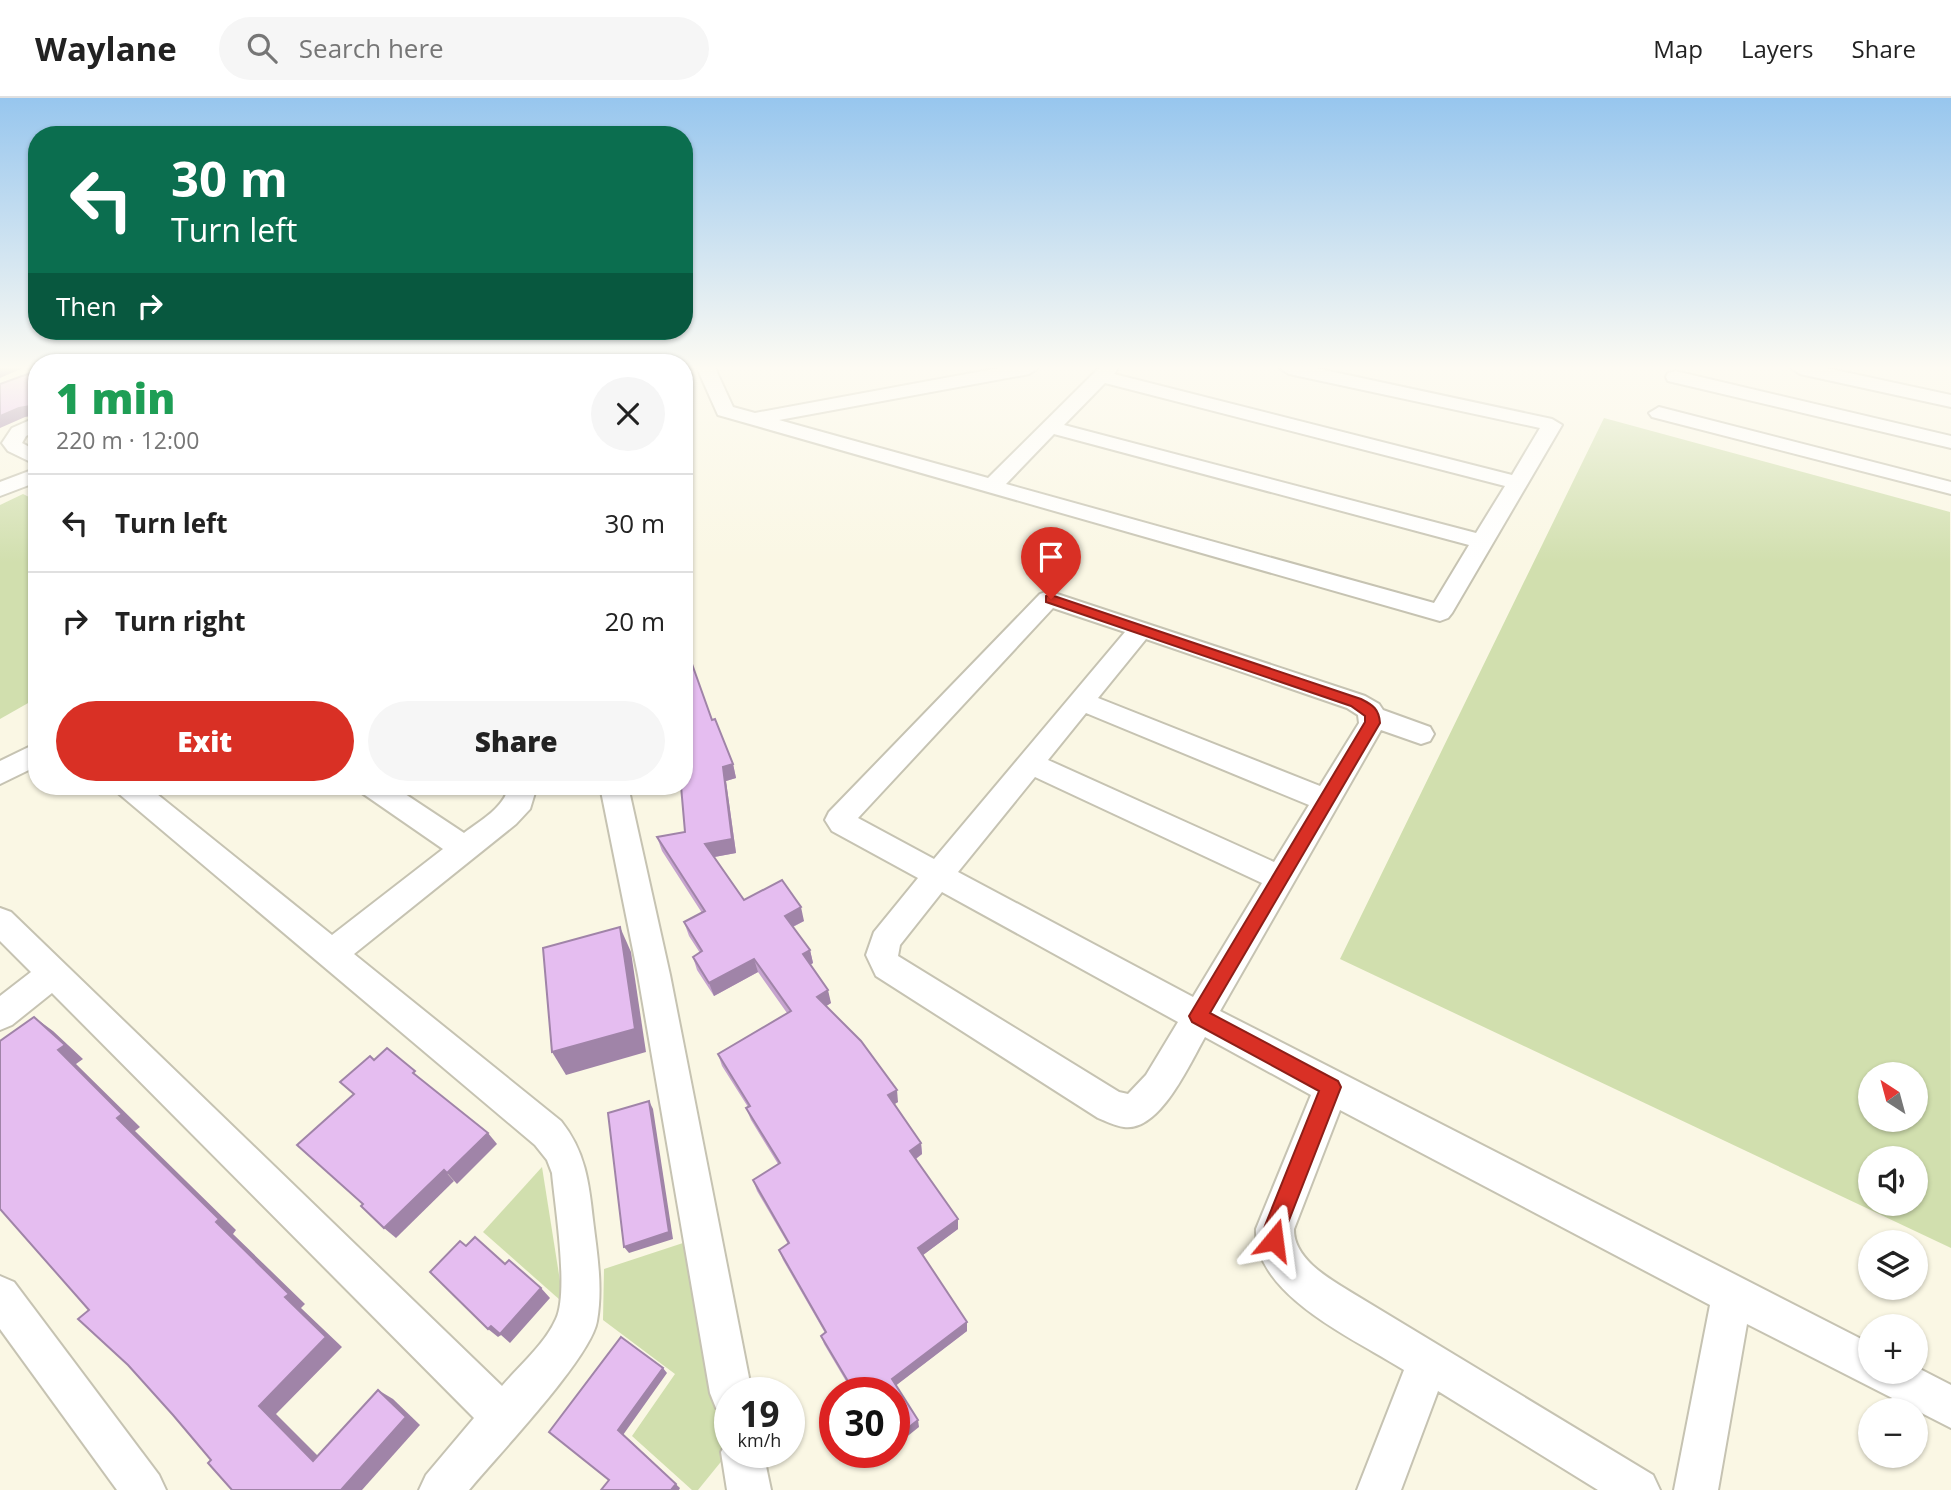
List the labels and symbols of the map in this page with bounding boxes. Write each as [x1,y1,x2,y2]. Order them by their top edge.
pin [1021,527,1081,599]
north arrow [1858,1062,1928,1132]
position arrow [1237,1203,1311,1277]
speed limit sign: 30 [819,1377,910,1468]

